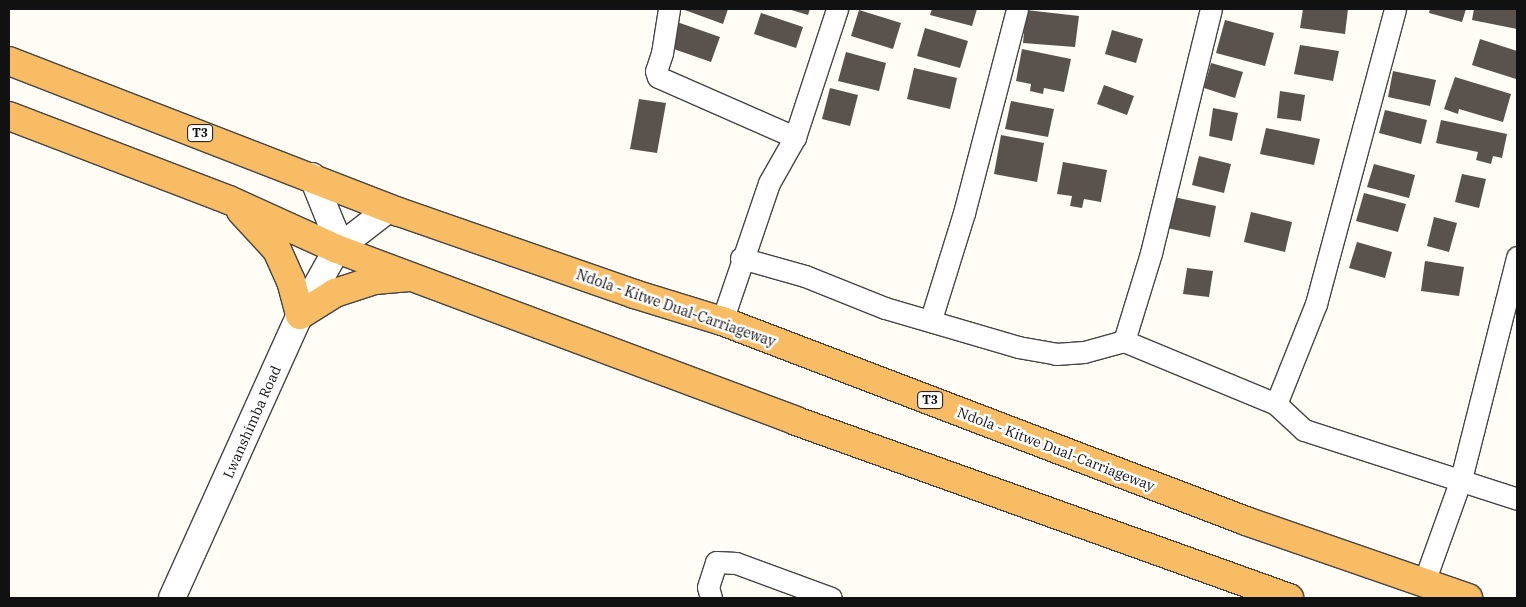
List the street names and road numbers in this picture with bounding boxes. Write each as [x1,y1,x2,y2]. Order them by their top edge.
road number: T3 [186,124,214,142]
street label: Ndola - Kitwe Dual-Carriageway [574,266,778,350]
street label: Lwanshimba Road [220,363,284,481]
road number: T3 [916,390,944,410]
street label: Ndola - Kitwe Dual-Carriageway [955,404,1157,494]

